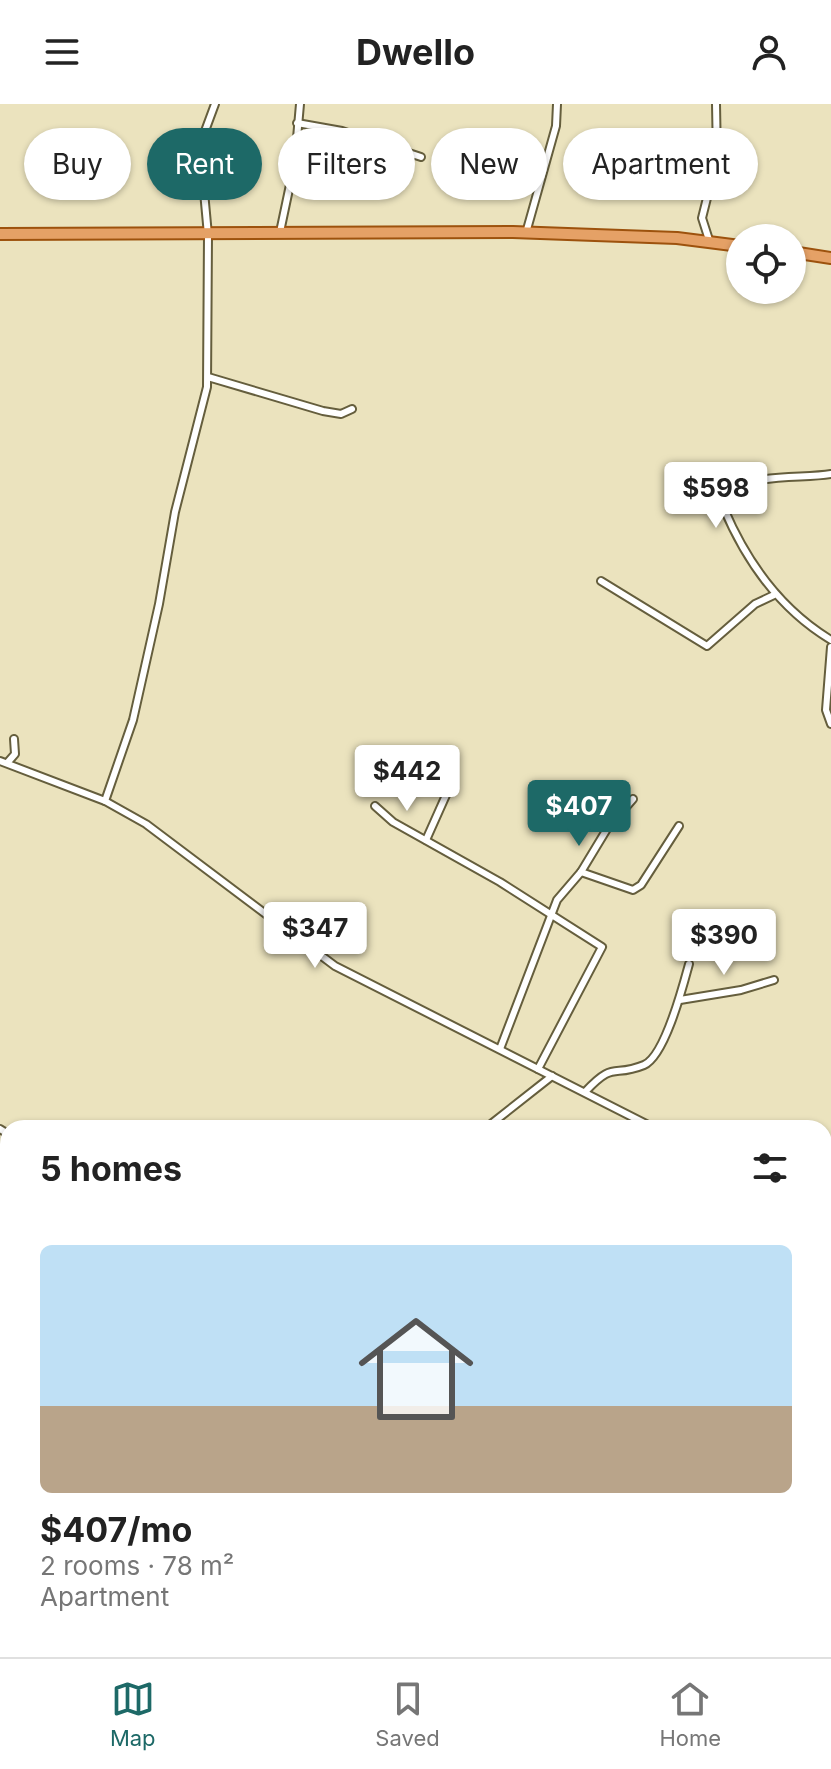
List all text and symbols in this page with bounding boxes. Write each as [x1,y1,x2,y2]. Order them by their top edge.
icon: menu [40,30,84,74]
text: Dwello [356,30,475,74]
icon: person [747,30,791,74]
chip: Buy [24,128,131,200]
chip: Rent [147,128,262,200]
chip: Filters [278,128,415,200]
chip: New [431,128,547,200]
chip: Apartment [563,128,758,200]
map controls [726,224,806,304]
button: locate [726,224,806,304]
pin: $598 [669,462,763,530]
text: $598 [682,472,750,503]
pin: $442 [360,745,454,813]
text: $442 [373,755,441,786]
pin: $407 [532,780,626,848]
text: $407 [546,790,612,821]
pin: $347 [268,902,362,970]
pin: $390 [677,909,771,977]
text: $347 [282,912,348,943]
text: $390 [690,919,758,950]
icon: filters [748,1146,792,1190]
text: 5 homes [40,1148,182,1189]
icon: home [344,1297,488,1441]
text: $407/mo [40,1509,192,1550]
text: 2 rooms · 78 m² [40,1550,234,1581]
text: Apartment [40,1581,169,1612]
tab: Map [110,1677,156,1751]
tab: Saved [375,1677,440,1751]
tab: Home [659,1677,721,1751]

